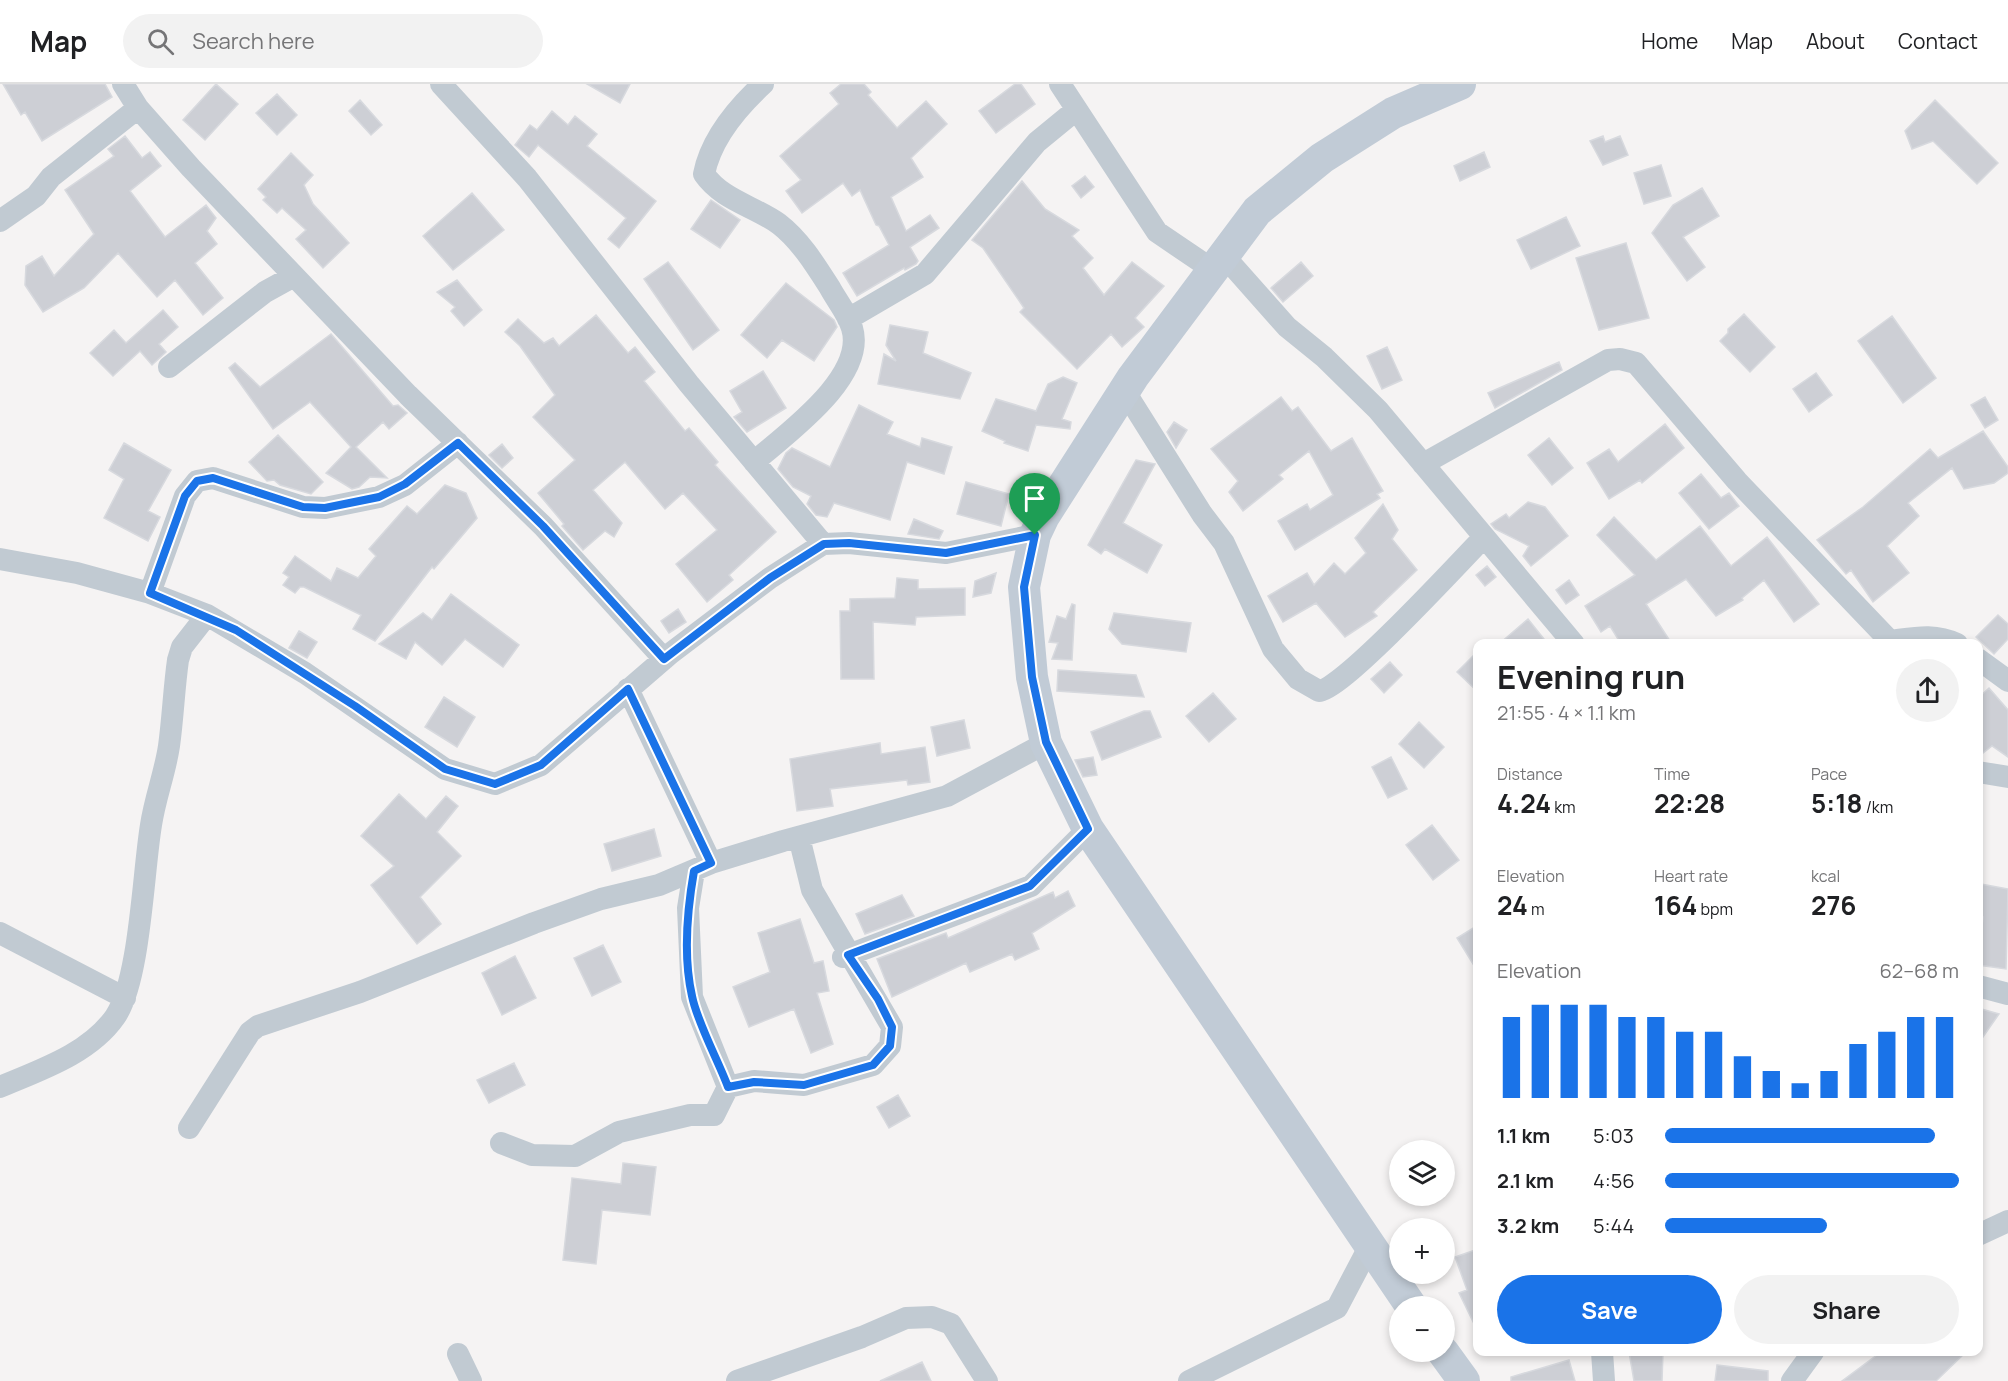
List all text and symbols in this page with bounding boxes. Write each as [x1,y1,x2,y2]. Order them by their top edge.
search box [123,14,543,68]
text: Map [30,22,87,60]
icon: search [144,25,177,58]
text: Search here [192,26,315,56]
text: Home [1641,27,1698,55]
text: Map [1731,27,1773,55]
text: About [1806,27,1865,55]
text: Contact [1898,27,1978,55]
pin [1009,473,1060,535]
icon: arrive [1018,482,1051,515]
text: Evening run [1497,654,1685,699]
button: share [1896,659,1959,722]
text: 21:55 · 4 × 1.1 km [1497,699,1636,726]
text: Distance [1497,763,1563,785]
text: Time [1654,763,1690,785]
text: Pace [1811,763,1847,785]
text: 4.24 [1497,785,1551,821]
text: 22:28 [1654,785,1725,821]
text: 5:18 [1811,785,1862,821]
text: km [1551,796,1576,818]
text: /km [1862,796,1893,818]
text: Elevation [1497,865,1565,887]
text: Heart rate [1654,865,1728,887]
text: kcal [1811,865,1840,887]
text: 24 [1497,887,1528,923]
text: 164 [1654,887,1697,923]
text: 276 [1811,887,1857,923]
text: m [1528,898,1545,920]
text: bpm [1697,898,1733,920]
text: Elevation [1497,957,1581,984]
text: 62–68 m [1879,957,1959,984]
text: 1.1 km [1497,1122,1550,1149]
text: 5:03 [1593,1122,1634,1149]
map controls [1389,1140,1455,1362]
button: layers [1389,1140,1455,1206]
text: 2.1 km [1497,1167,1554,1194]
text: 4:56 [1593,1167,1635,1194]
text: 3.2 km [1497,1212,1559,1239]
text: 5:44 [1593,1212,1634,1239]
button: + [1389,1218,1455,1284]
button: Save [1497,1275,1722,1344]
button: Share [1734,1275,1959,1344]
button: − [1389,1296,1455,1362]

